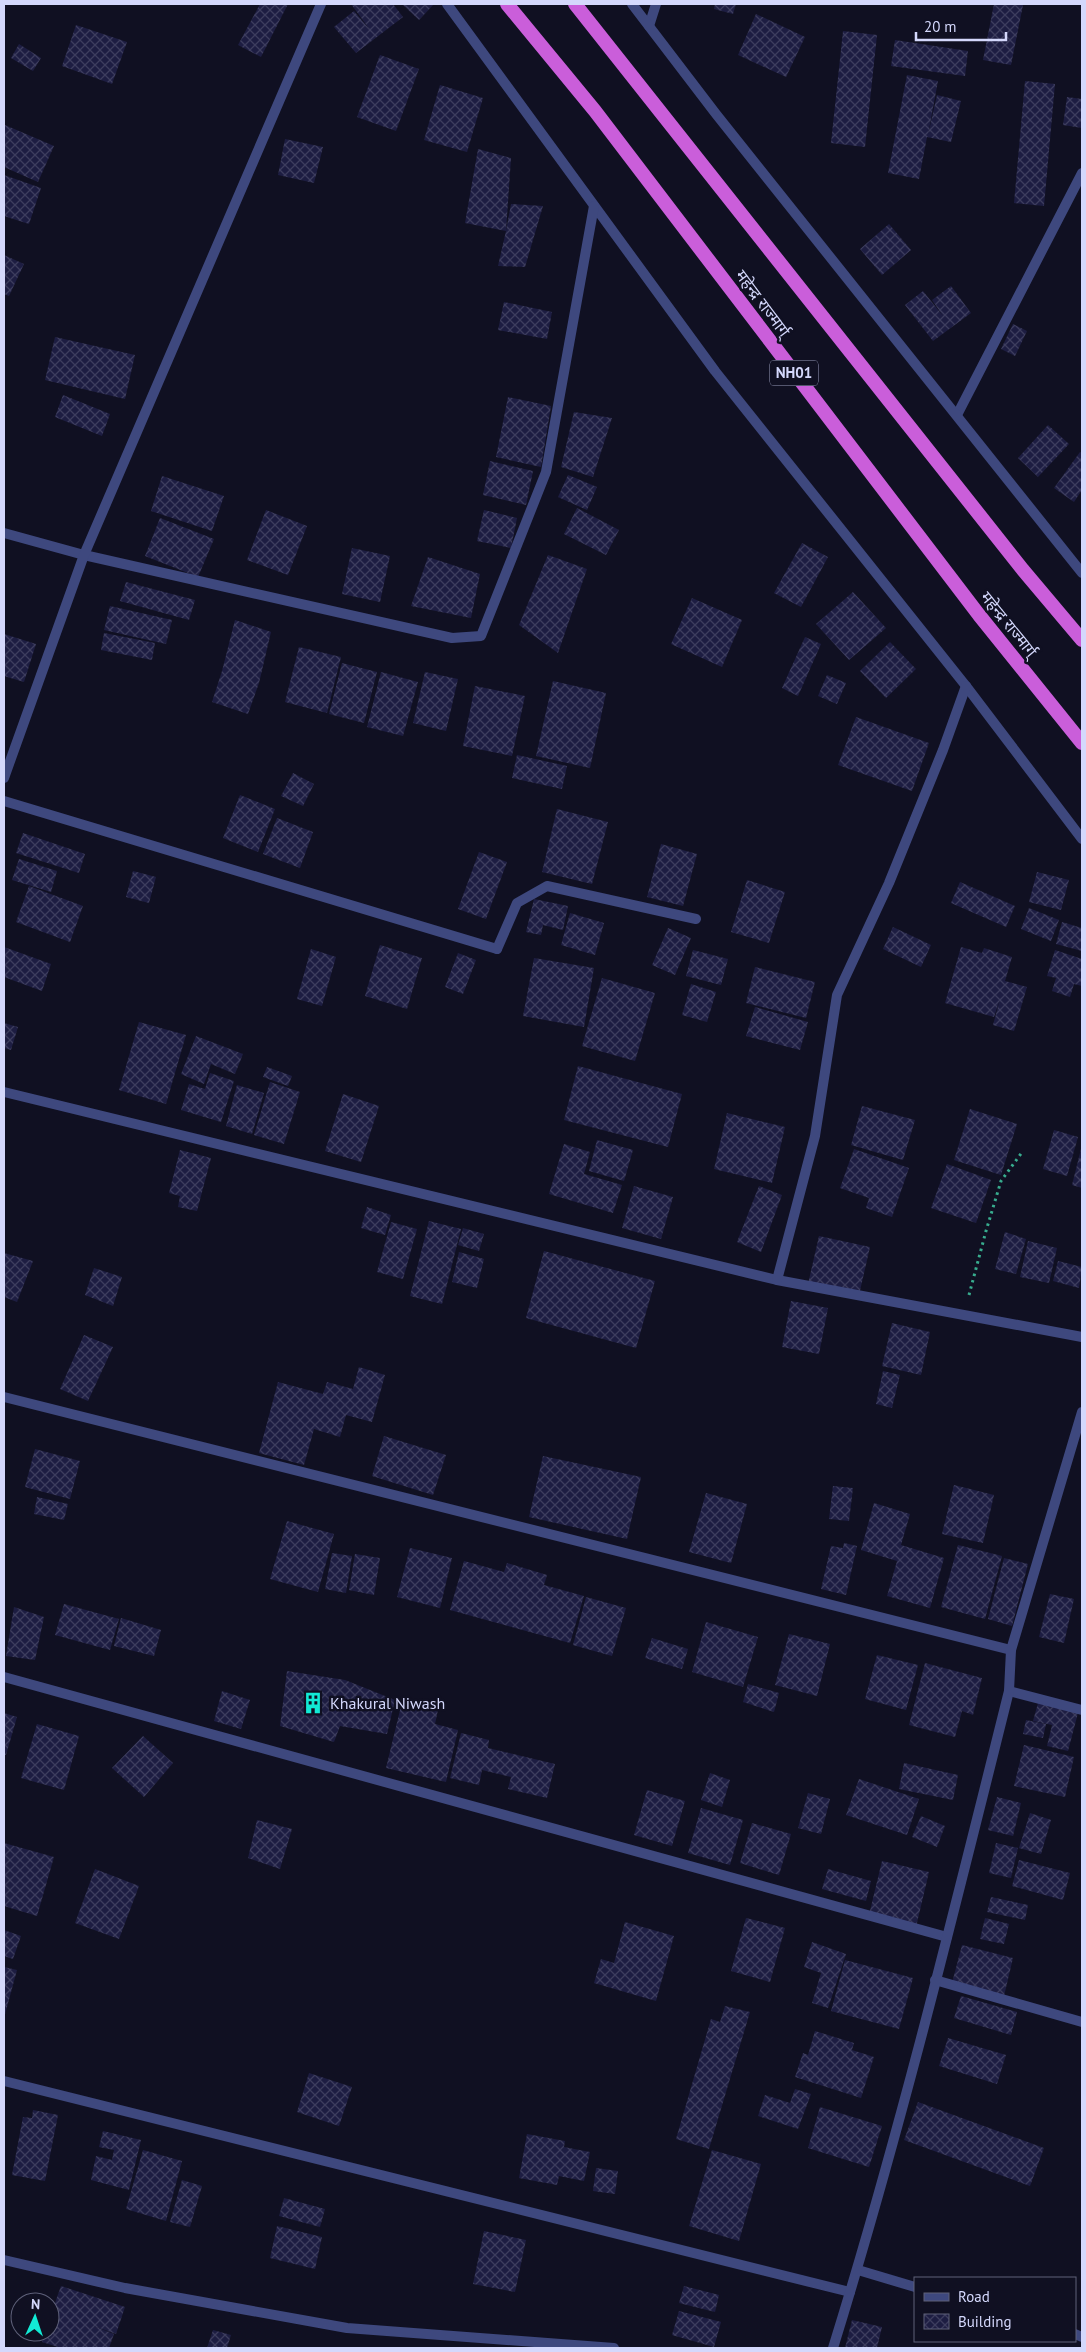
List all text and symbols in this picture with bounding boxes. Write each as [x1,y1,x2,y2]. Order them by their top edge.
scale bar [916,10,1006,42]
text: 20 m [924,17,957,36]
street label: महेन्द्र राज्मार्ग् [731,266,796,343]
road number: NH01 [770,360,818,386]
street label: महेन्द्र राज्मार्ग् [976,587,1043,664]
building icon: Khakural Niwash [300,1690,326,1716]
place label: Khakural Niwash [330,1693,445,1713]
legend [914,2277,1076,2342]
text: Road [958,2287,990,2306]
north arrow [10,2292,60,2342]
text: N [31,2295,41,2313]
text: Building [958,2312,1012,2331]

